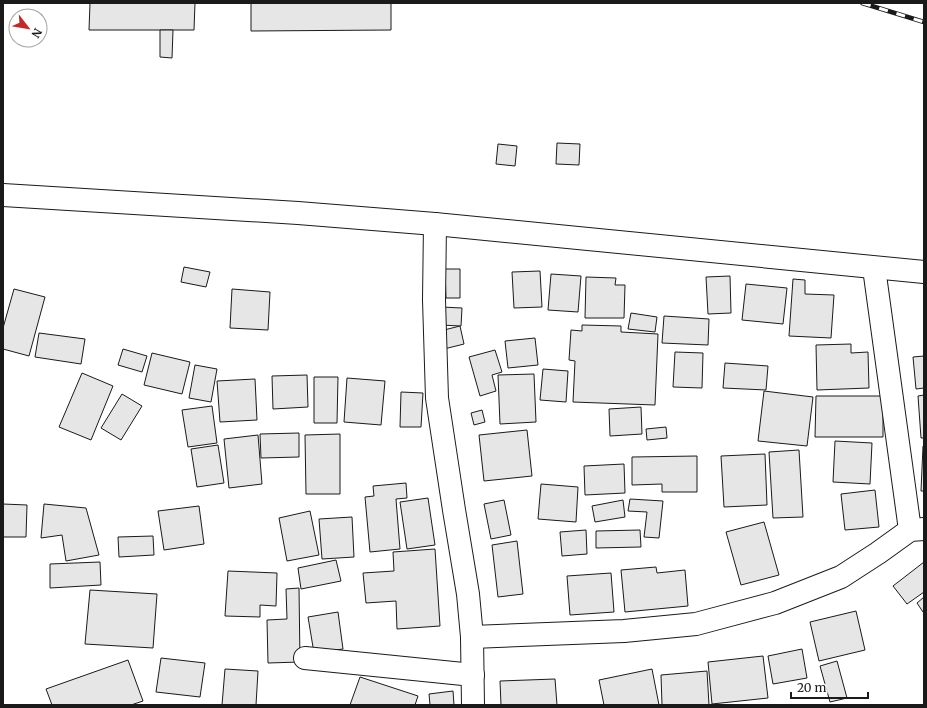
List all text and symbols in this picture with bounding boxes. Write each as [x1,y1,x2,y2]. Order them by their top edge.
north arrow [8,8,48,48]
text: N [28,26,45,41]
scale bar [791,674,868,700]
text: 20 m [797,680,826,695]

